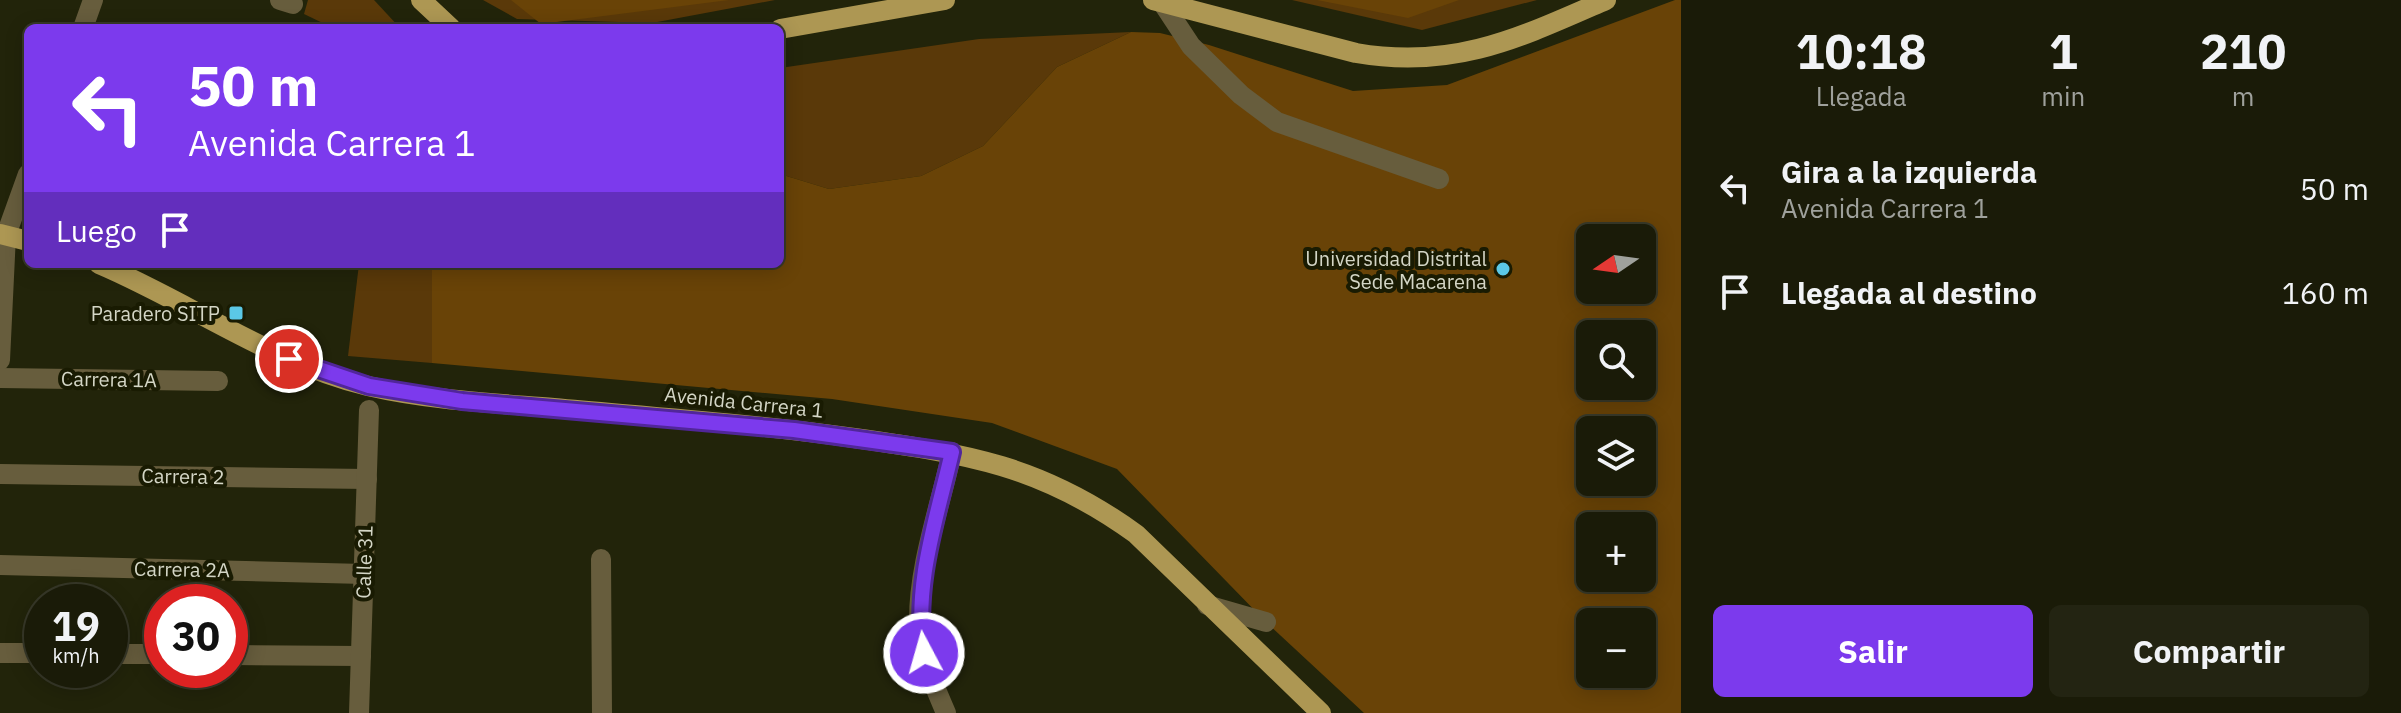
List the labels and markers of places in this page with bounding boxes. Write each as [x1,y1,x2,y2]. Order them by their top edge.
place label: Universidad Distrital Sede Macarena [1305,245,1487,295]
marker: Universidad Distrital Sede Macarena [1494,260,1512,278]
place label: Paradero SITP [91,300,220,327]
marker: Paradero SITP [227,304,245,322]
pin [255,325,323,393]

